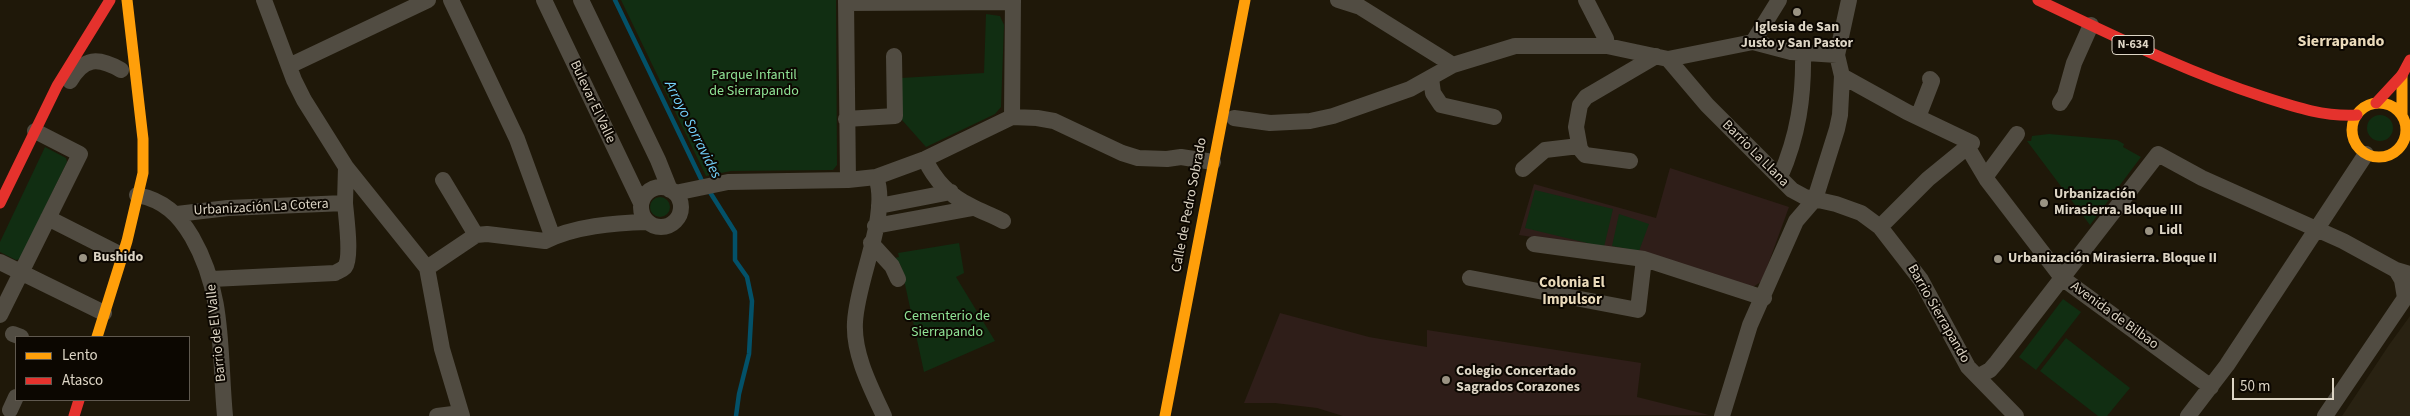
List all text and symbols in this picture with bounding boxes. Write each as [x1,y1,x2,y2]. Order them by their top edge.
marker: Iglesia de San Justo y San Pastor [1791,6,1803,18]
place label: Iglesia de San Justo y San Pastor [1741,20,1853,52]
district label: Sierrapando [2298,32,2384,52]
road number: N-634 [2112,36,2154,54]
street label: Bulevar El Valle [566,58,618,146]
park label: Parque Infantil de Sierrapando [709,68,799,100]
water label: Arroyo Sorravides [660,78,724,182]
street label: Barrio La Llana [1718,117,1792,191]
street label: Calle de Pedro Sobrado [1169,136,1211,274]
place label: Urbanización Mirasierra. Bloque III [2054,187,2182,220]
street label: Urbanización La Cotera [193,196,329,220]
marker: Urbanización Mirasierra. Bloque III [2038,197,2050,209]
place label: Lidl [2159,223,2182,239]
marker: Lidl [2143,225,2155,237]
place label: Bushido [93,250,143,266]
place label: Urbanización Mirasierra. Bloque II [2008,251,2217,267]
marker: Bushido [77,252,89,264]
marker: Urbanización Mirasierra. Bloque II [1992,253,2004,265]
street label: Barrio Sierrapando [1903,262,1973,366]
district label: Colonia El Impulsor [1539,275,1605,310]
street label: Avenida de Bilbao [2067,278,2161,354]
street label: Barrio de El Valle [204,283,230,383]
park label: Cementerio de Sierrapando [904,309,990,342]
legend [15,336,190,401]
text: Lento [62,345,98,366]
place label: Colegio Concertado Sagrados Corazones [1456,364,1580,397]
scale bar [2235,368,2338,400]
text: Atasco [62,370,103,391]
marker: Colegio Concertado Sagrados Corazones [1440,374,1452,386]
text: 50 m [2240,376,2270,397]

